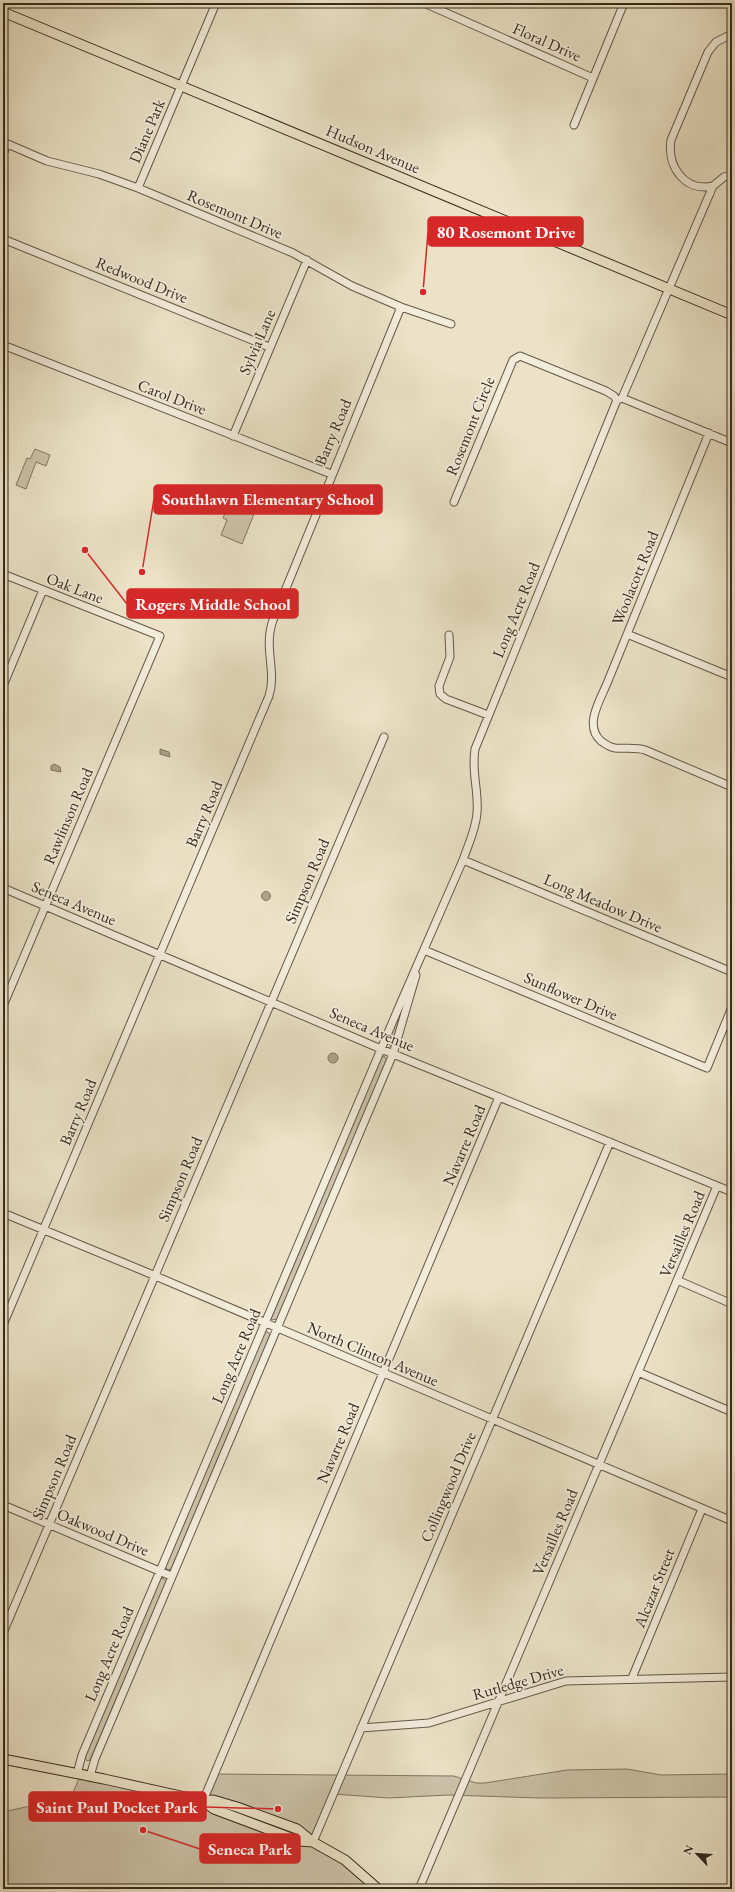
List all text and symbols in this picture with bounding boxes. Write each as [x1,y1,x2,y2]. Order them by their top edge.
street label: Floral Drive [509,18,585,66]
street label: Diane Park [124,95,170,166]
street label: Hudson Avenue [323,120,423,178]
street label: Rosemont Drive [184,184,286,244]
callout: 80 Rosemont Drive [428,217,583,246]
text: 80 Rosemont Drive [437,221,575,243]
street label: Redwood Drive [93,252,191,308]
street label: Sylvia Lane [234,306,280,378]
street label: Rosemont Circle [441,373,499,479]
street label: Carol Drive [135,374,209,420]
street label: Barry Road [310,395,357,468]
callout: Southlawn Elementary School [154,485,382,514]
text: Southlawn Elementary School [162,488,374,510]
street label: Woolacott Road [607,527,664,628]
street label: Long Acre Road [487,558,545,661]
street label: Oak Lane [43,567,107,609]
callout: Rogers Middle School [127,589,298,618]
text: Rogers Middle School [135,593,291,615]
street label: Rawlinson Road [38,764,98,867]
street label: Barry Road [181,777,228,850]
street label: Simpson Road [280,834,335,927]
street label: Long Meadow Drive [541,869,665,937]
street label: Seneca Avenue [28,876,120,930]
street label: Sunflower Drive [521,967,621,1025]
street label: Seneca Avenue [326,1002,418,1056]
street label: Barry Road [55,1075,102,1148]
street label: Navarre Road [438,1101,491,1188]
street label: Simpson Road [153,1132,208,1225]
street label: Versailles Road [654,1187,710,1280]
street label: Long Acre Road [207,1304,266,1407]
street label: North Clinton Avenue [304,1317,442,1391]
street label: Navarre Road [312,1399,365,1486]
street label: Collingwood Drive [415,1429,481,1545]
street label: Simpson Road [27,1430,82,1523]
street label: Versailles Road [527,1485,583,1578]
street label: Oakwood Drive [54,1503,152,1561]
street label: Alcazar Street [628,1545,679,1632]
street label: Long Acre Road [80,1602,139,1705]
street label: Rutledge Drive [470,1659,566,1705]
callout: Saint Paul Pocket Park [29,1792,206,1821]
text: Saint Paul Pocket Park [36,1796,198,1818]
callout: Seneca Park [200,1834,300,1863]
north arrow [677,1834,717,1874]
text: Seneca Park [208,1838,293,1860]
text: N [680,1843,696,1857]

